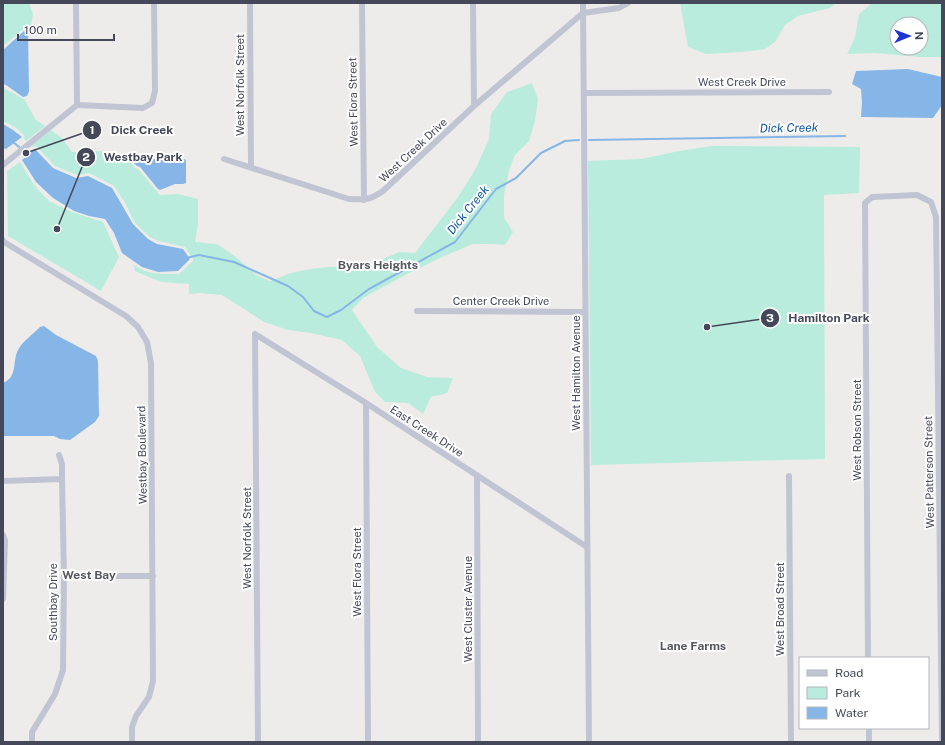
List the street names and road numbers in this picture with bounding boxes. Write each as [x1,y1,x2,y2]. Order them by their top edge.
street label: West Norfolk Street [234,34,246,136]
street label: West Flora Street [346,57,360,147]
street label: West Creek Drive [698,76,786,88]
street label: West Creek Drive [377,116,449,184]
street label: Center Creek Drive [453,295,549,307]
street label: West Hamilton Avenue [570,315,582,431]
street label: West Robson Street [851,379,863,481]
street label: East Creek Drive [388,403,466,459]
street label: Westbay Boulevard [135,406,149,504]
street label: West Patterson Street [922,416,936,528]
street label: West Norfolk Street [241,487,253,589]
street label: West Flora Street [351,527,363,617]
street label: West Cluster Avenue [462,556,474,662]
street label: West Broad Street [774,562,786,656]
street label: Southbay Drive [47,563,59,641]

